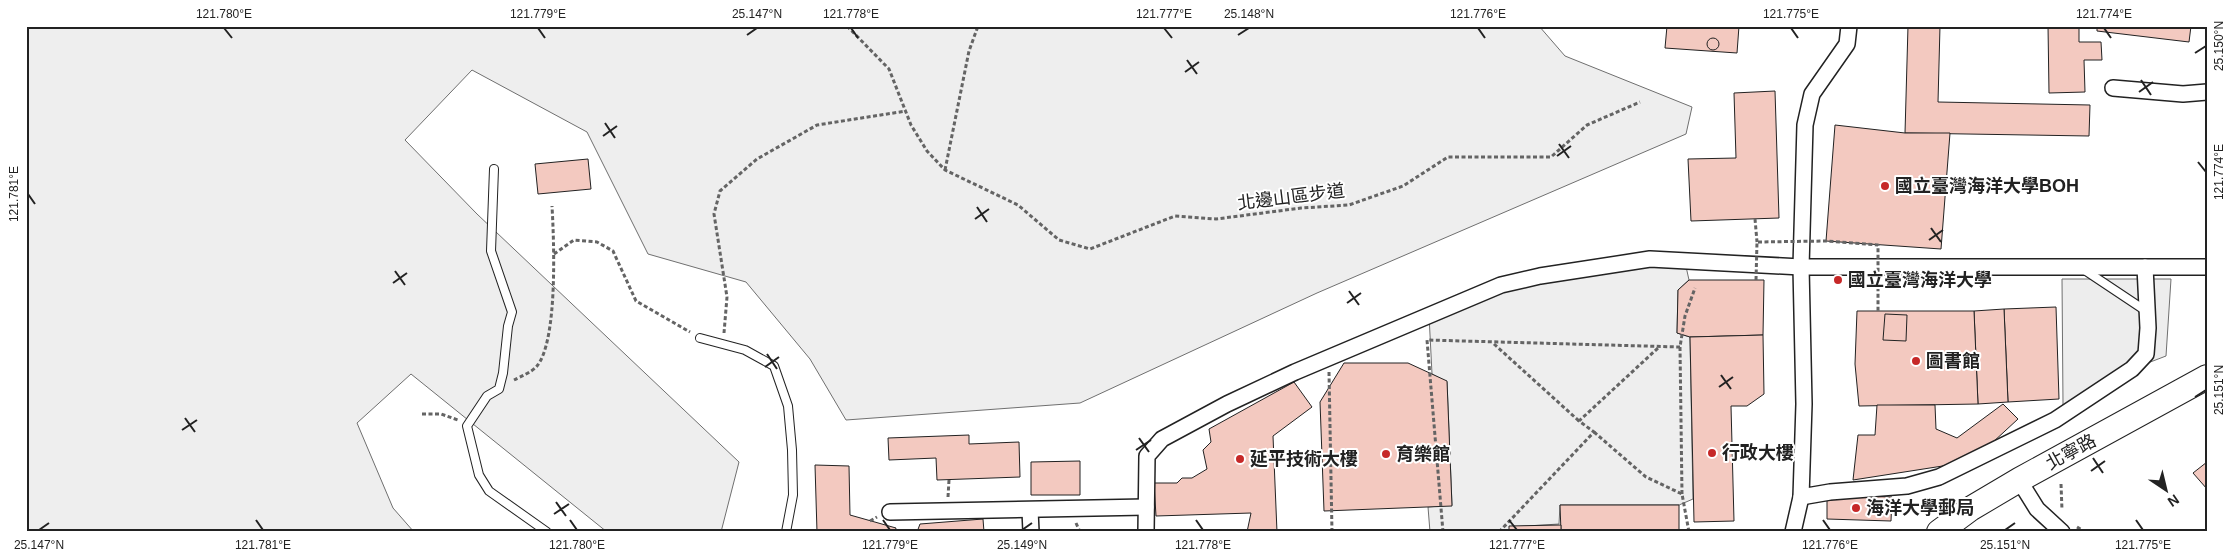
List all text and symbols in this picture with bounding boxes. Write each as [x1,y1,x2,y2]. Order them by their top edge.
text: 121.780°E [196,7,252,21]
text: 121.779°E [510,7,566,21]
text: 25.147°N [732,7,782,21]
text: 121.778°E [823,7,879,21]
text: 121.777°E [1136,7,1192,21]
text: 25.148°N [1224,7,1274,21]
text: 121.776°E [1450,7,1506,21]
text: 121.775°E [1763,7,1819,21]
text: 121.774°E [2076,7,2132,21]
text: 25.150°N [2212,21,2226,71]
text: 121.774°E [2212,144,2226,200]
text: 121.781°E [7,166,21,222]
place label: 國立臺灣海洋大學BOH [1895,176,2079,196]
street label: 北邊山區步道 [1236,180,1346,214]
marker: 國立臺灣海洋大學BOH [1879,180,1891,192]
place label: 國立臺灣海洋大學 [1848,270,1992,290]
marker: 國立臺灣海洋大學 [1832,274,1844,286]
place label: 圖書館 [1926,351,1980,371]
marker: 圖書館 [1910,355,1922,367]
text: 25.151°N [2212,365,2226,415]
street label: 北寧路 [2043,430,2099,474]
place label: 行政大樓 [1722,442,1794,463]
place label: 育樂館 [1396,444,1450,464]
marker: 行政大樓 [1706,447,1718,459]
marker: 育樂館 [1380,448,1392,460]
place label: 延平技術大樓 [1250,449,1358,469]
marker: 延平技術大樓 [1234,453,1246,465]
north arrow [2140,466,2190,516]
text: N [2165,491,2182,510]
place label: 海洋大學郵局 [1866,497,1974,518]
marker: 海洋大學郵局 [1850,502,1862,514]
text: 25.147°N [14,538,64,552]
text: 121.781°E [235,538,291,552]
text: 121.780°E [549,538,605,552]
text: 121.779°E [862,538,918,552]
text: 25.149°N [997,538,1047,552]
text: 121.778°E [1175,538,1231,552]
text: 121.777°E [1489,538,1545,552]
text: 121.776°E [1802,538,1858,552]
text: 25.151°N [1980,538,2030,552]
text: 121.775°E [2115,538,2171,552]

